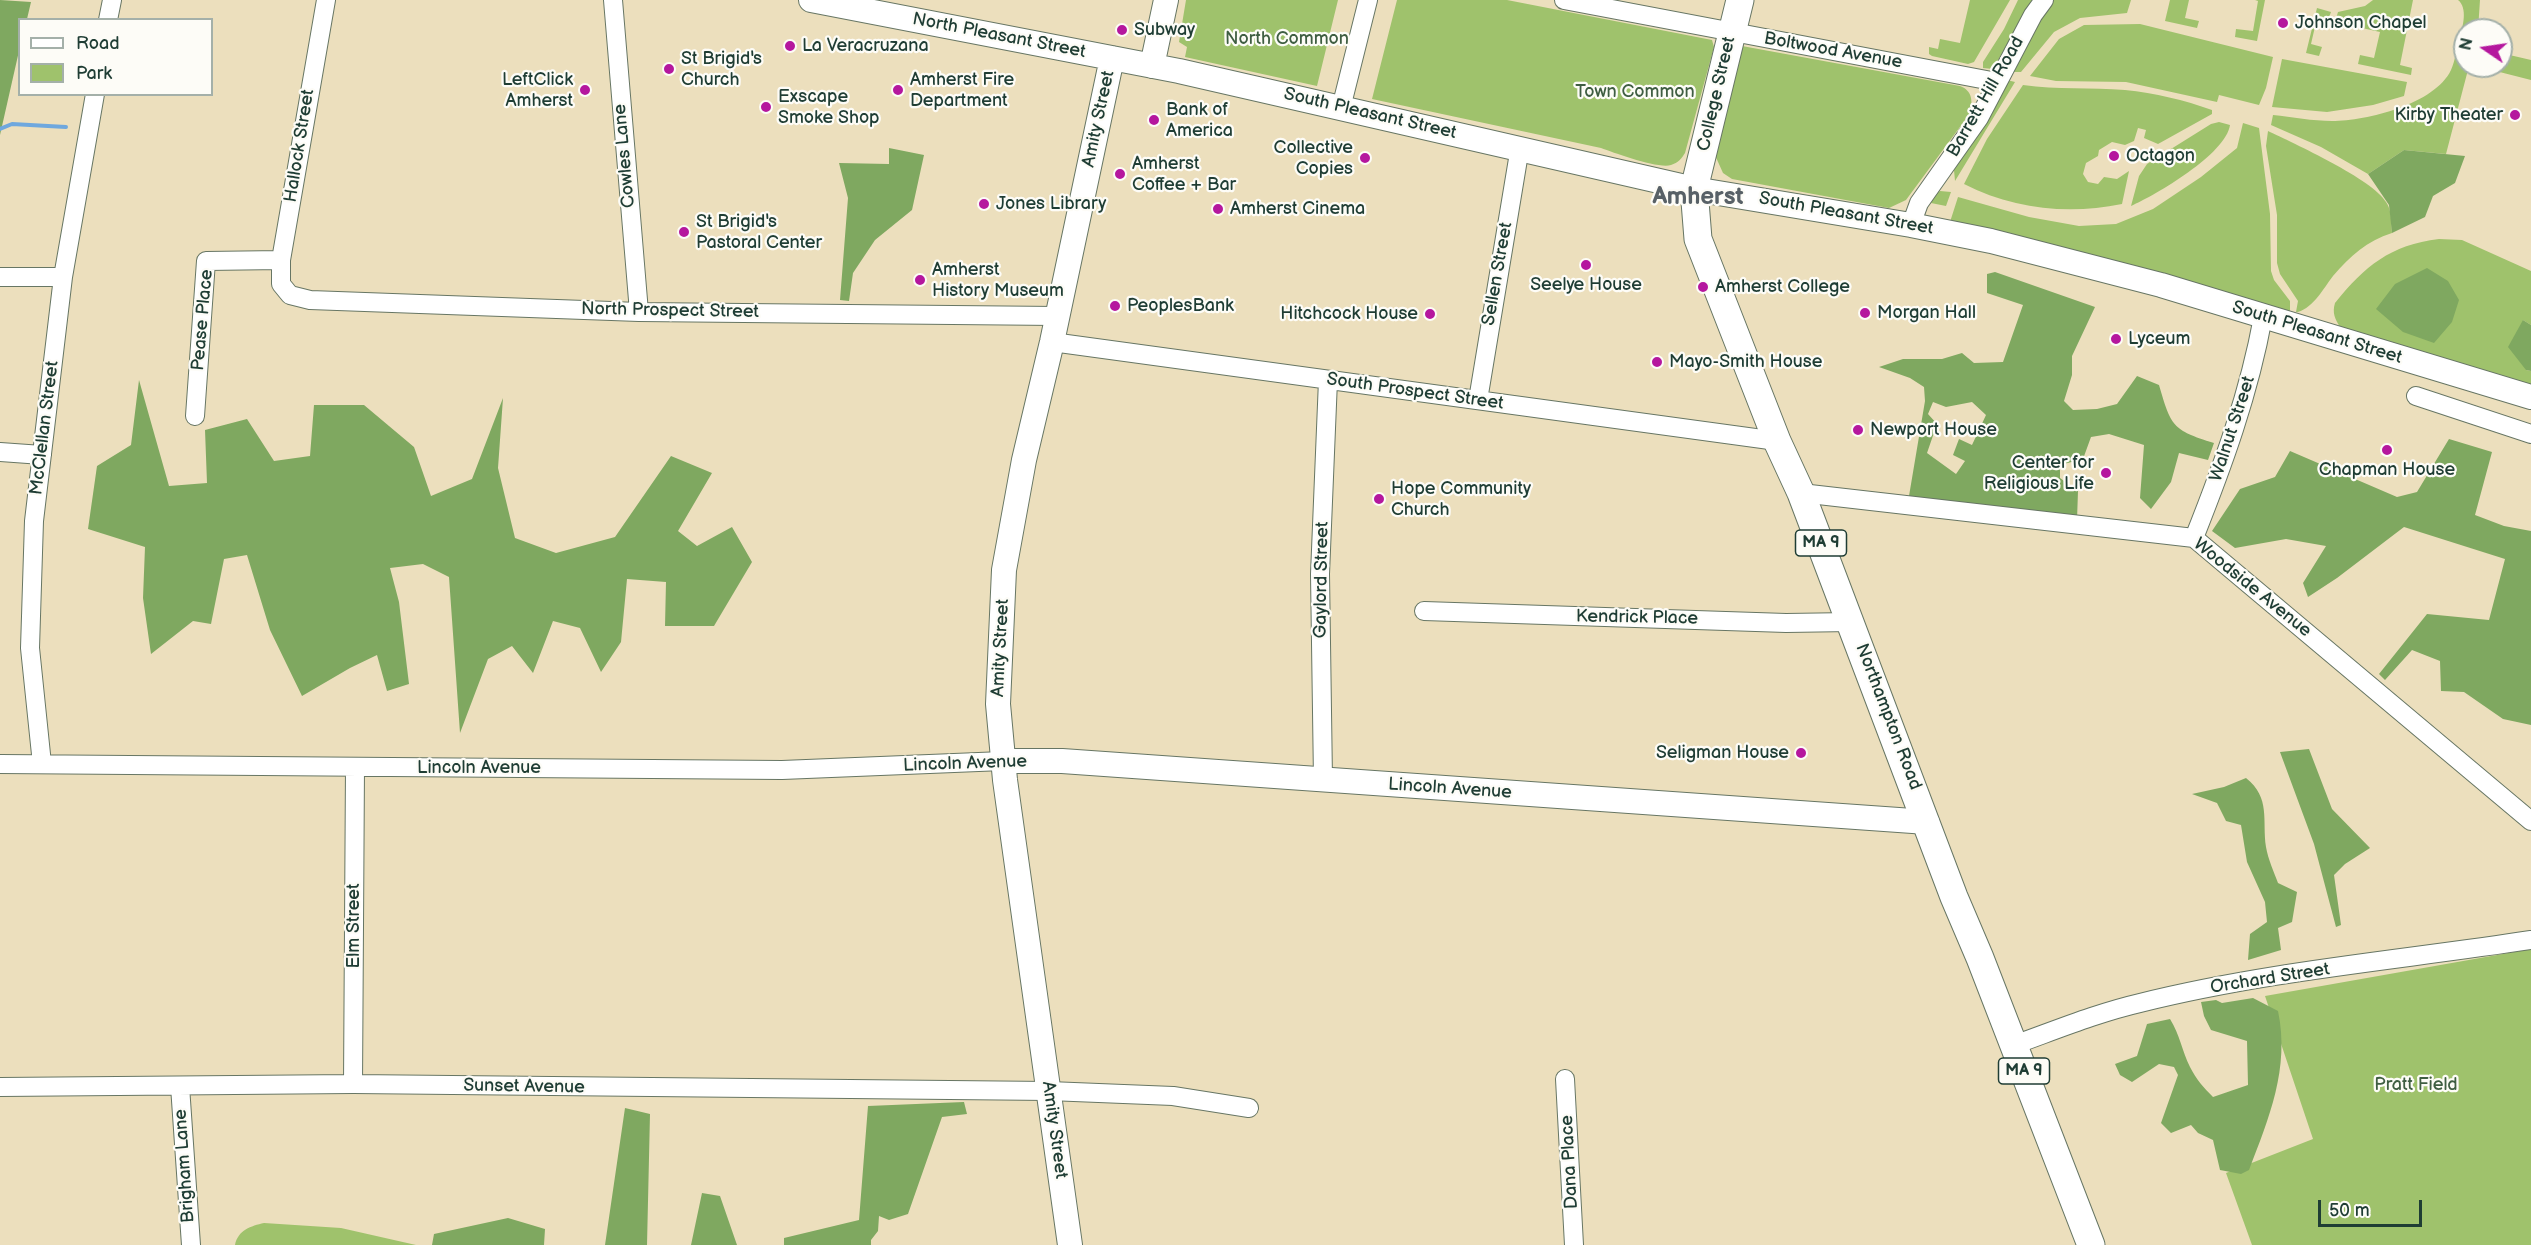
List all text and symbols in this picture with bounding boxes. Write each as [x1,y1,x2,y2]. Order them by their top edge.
street label: North Pleasant Street [911,9,1087,63]
place label: Johnson Chapel [2295,12,2427,34]
marker: Johnson Chapel [2276,16,2290,30]
legend [18,18,213,96]
north arrow [2453,18,2513,78]
place label: Subway [1134,19,1195,41]
marker: Subway [1115,23,1129,37]
park label: North Common [1225,28,1349,50]
street label: Boltwood Avenue [1762,28,1904,74]
text: Road [76,33,120,54]
street label: Barrett Hill Road [1943,33,2029,161]
place label: La Veracruzana [802,35,929,57]
street label: College Street [1693,35,1741,153]
text: N [2456,36,2478,52]
marker: La Veracruzana [783,39,797,53]
place label: St Brigid's Church [681,48,762,90]
marker: St Brigid's Church [662,62,676,76]
text: Park [76,63,112,84]
place label: LeftClick Amherst [502,69,573,112]
place label: Amherst Fire Department [910,69,1014,112]
street label: Amity Street [1078,69,1120,169]
park label: Town Common [1575,81,1695,103]
marker: LeftClick Amherst [578,83,592,97]
marker: Amherst Fire Department [891,83,905,97]
street label: South Pleasant Street [1282,84,1458,144]
place label: Exscape Smoke Shop [778,86,880,128]
street label: Hallock Street [280,88,320,204]
place label: Bank of America [1166,99,1233,142]
marker: Exscape Smoke Shop [759,100,773,114]
street label: Cowles Lane [610,103,640,209]
place label: Kirby Theater [2394,104,2503,126]
marker: Kirby Theater [2508,108,2522,122]
marker: Bank of America [1147,113,1161,127]
place label: Collective Copies [1274,137,1353,180]
place label: Octagon [2126,145,2195,167]
marker: Octagon [2107,149,2121,163]
marker: Collective Copies [1358,151,1372,165]
place label: Amherst Coffee + Bar [1132,153,1236,195]
marker: Amherst Coffee + Bar [1113,167,1127,181]
district label: Amherst [1652,184,1744,212]
street label: South Pleasant Street [1757,188,1935,240]
place label: Jones Library [996,193,1106,215]
marker: Jones Library [977,197,991,211]
place label: Amherst Cinema [1230,198,1365,220]
marker: Amherst Cinema [1211,202,1225,216]
place label: St Brigid's Pastoral Center [696,211,822,254]
street label: Sellen Street [1478,221,1518,327]
marker: St Brigid's Pastoral Center [677,225,691,239]
marker: Seelye House [1579,258,1593,272]
place label: Amherst History Museum [932,259,1064,302]
street label: Pease Place [188,268,218,372]
marker: Amherst History Museum [913,273,927,287]
place label: Seelye House [1530,274,1642,296]
place label: Amherst College [1715,276,1850,298]
marker: Amherst College [1696,280,1710,294]
place label: PeoplesBank [1127,295,1234,317]
street label: South Pleasant Street [2229,297,2405,369]
street label: North Prospect Street [581,299,759,323]
marker: PeoplesBank [1108,299,1122,313]
place label: Morgan Hall [1877,302,1976,324]
place label: Hitchcock House [1280,303,1418,325]
marker: Morgan Hall [1858,306,1872,320]
marker: Hitchcock House [1423,307,1437,321]
place label: Lyceum [2128,328,2190,350]
marker: Lyceum [2109,332,2123,346]
place label: Mayo-Smith House [1669,351,1822,373]
marker: Mayo-Smith House [1650,355,1664,369]
street label: McClellan Street [26,360,64,496]
street label: South Prospect Street [1325,369,1505,415]
street label: Walnut Street [2206,374,2260,484]
place label: Newport House [1870,419,1997,441]
marker: Newport House [1851,423,1865,437]
marker: Chapman House [2380,443,2394,457]
place label: Center for Religious Life [1984,452,2094,494]
place label: Chapman House [2319,459,2455,481]
marker: Center for Religious Life [2099,466,2113,480]
place label: Hope Community Church [1391,478,1531,520]
marker: Hope Community Church [1372,492,1386,506]
street label: Gaylord Street [1310,521,1334,639]
road number: MA 9 [1796,530,1846,556]
street label: Woodside Avenue [2189,534,2315,642]
street label: Amity Street [988,598,1014,698]
street label: Kendrick Place [1576,606,1698,630]
street label: Northampton Road [1850,641,1926,793]
place label: Seligman House [1656,742,1789,764]
marker: Seligman House [1794,746,1808,760]
street label: Lincoln Avenue [903,751,1027,777]
street label: Lincoln Avenue [417,757,541,779]
street label: Lincoln Avenue [1387,774,1513,804]
street label: Elm Street [343,883,365,969]
street label: Orchard Street [2209,959,2331,999]
road number: MA 9 [1998,1058,2050,1084]
park label: Pratt Field [2374,1074,2458,1096]
street label: Sunset Avenue [463,1075,585,1099]
street label: Amity Street [1036,1080,1072,1180]
street label: Brigham Lane [170,1108,200,1224]
street label: Dana Place [1557,1115,1583,1209]
scale bar [2321,1188,2424,1226]
text: 50 m [2329,1200,2370,1221]

